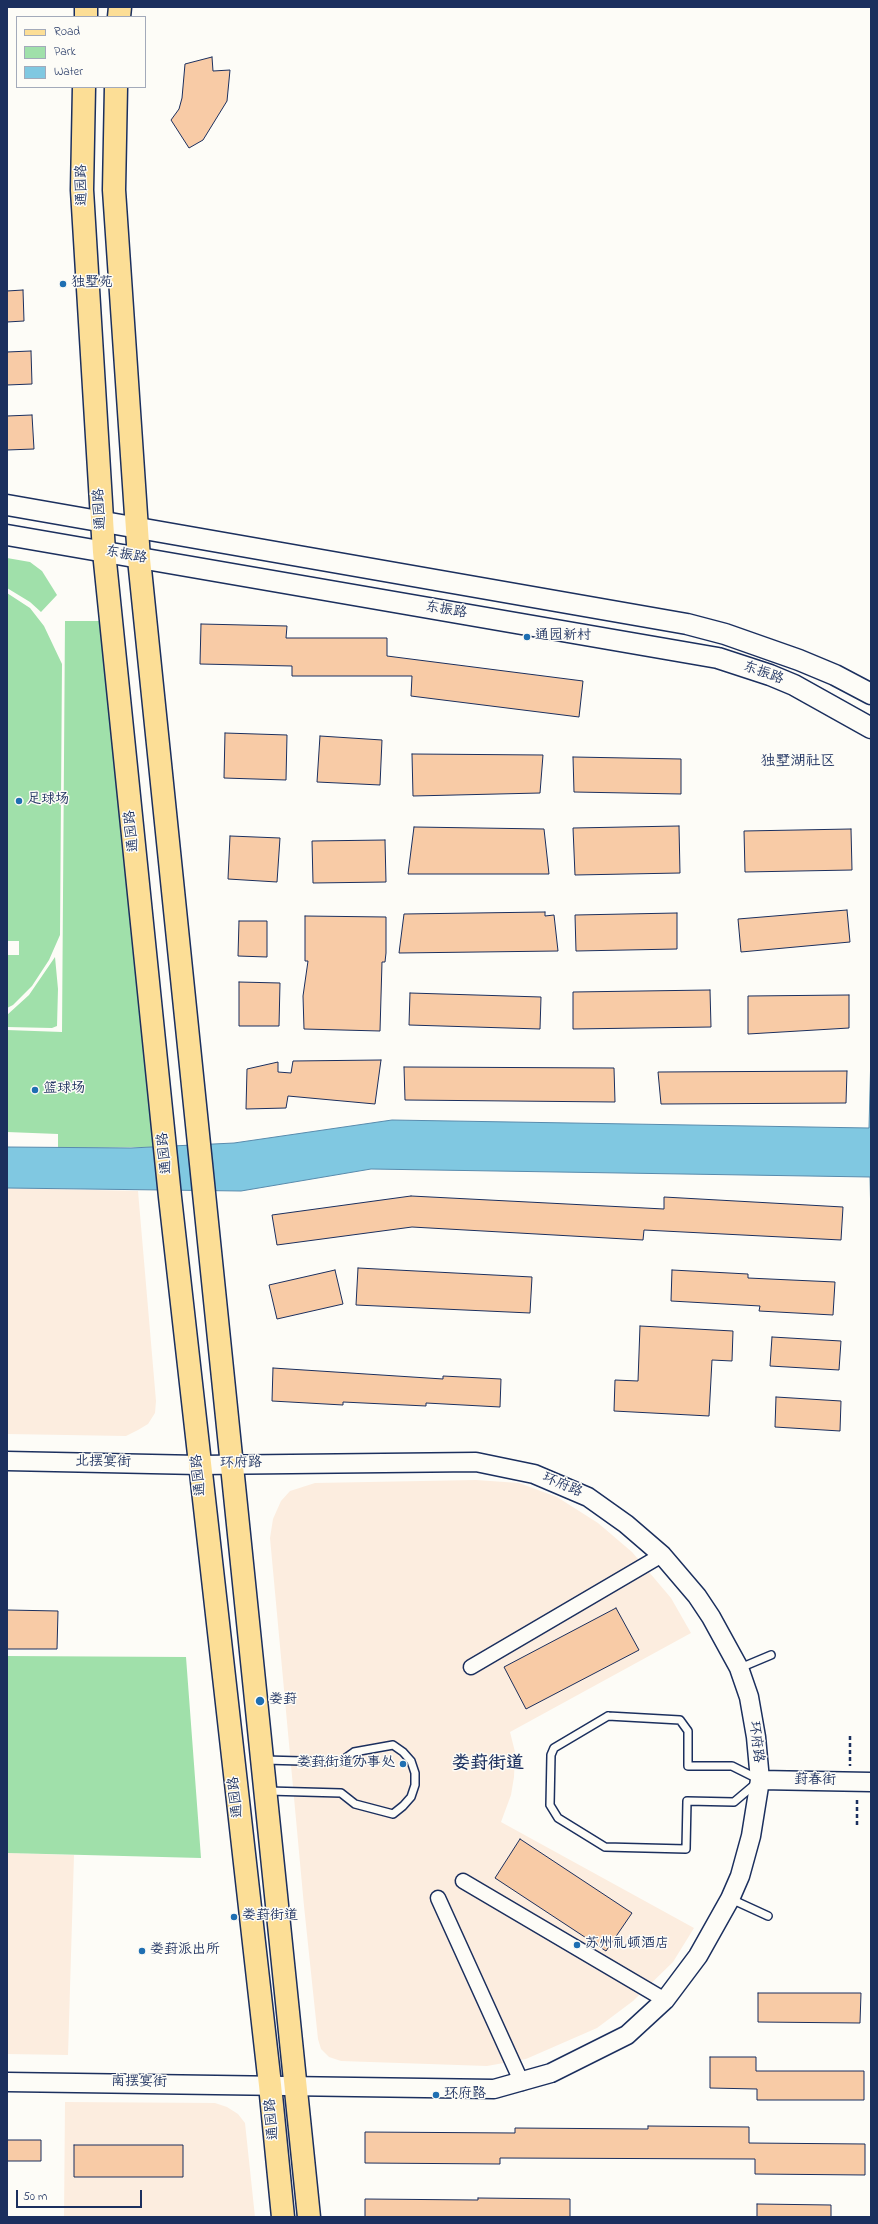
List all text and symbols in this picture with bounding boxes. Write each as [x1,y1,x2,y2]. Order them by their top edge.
legend [16,16,146,88]
text: Road [54,23,80,41]
text: Park [54,43,76,61]
text: Water [54,63,83,81]
street label: 通园路 [74,164,92,206]
place label: 独墅苑 [71,276,113,292]
marker: 独墅苑 [58,279,68,289]
street label: 通园路 [92,488,110,530]
street label: 东振路 [104,544,148,568]
street label: 东振路 [424,599,468,623]
place label: 通园新村 [535,629,591,645]
marker: 通园新村 [522,632,532,642]
street label: 东振路 [740,659,786,689]
district label: 独墅湖社区 [761,754,835,772]
place label: 足球场 [27,793,69,809]
marker: 足球场 [14,796,24,806]
street label: 通园路 [122,809,144,853]
place label: 篮球场 [43,1082,85,1098]
marker: 篮球场 [30,1085,40,1095]
street label: 通园路 [155,1131,177,1175]
street label: 通园路 [189,1453,211,1497]
street label: 北摆宴街 [75,1454,131,1472]
street label: 环府路 [220,1455,262,1473]
street label: 环府路 [539,1470,585,1502]
place label: 娄葑 [269,1693,297,1709]
marker: 娄葑 [254,1695,266,1707]
street label: 环府路 [744,1720,766,1764]
district label: 娄葑街道 [452,1754,524,1776]
place label: 娄葑街道办事处 [297,1756,395,1772]
marker: 娄葑街道办事处 [398,1759,408,1769]
street label: 葑春街 [794,1772,836,1790]
street label: 通园路 [226,1775,248,1819]
place label: 娄葑街道 [242,1909,298,1925]
marker: 娄葑街道 [229,1912,239,1922]
place label: 苏州礼顿酒店 [585,1937,669,1953]
marker: 苏州礼顿酒店 [572,1940,582,1950]
place label: 娄葑派出所 [150,1943,220,1959]
marker: 娄葑派出所 [137,1946,147,1956]
street label: 南摆宴街 [111,2074,167,2092]
place label: 环府路 [444,2087,486,2103]
marker: 环府路 [431,2090,441,2100]
street label: 通园路 [263,2097,283,2141]
scale bar [18,2182,144,2208]
text: 50 m [23,2188,47,2206]

